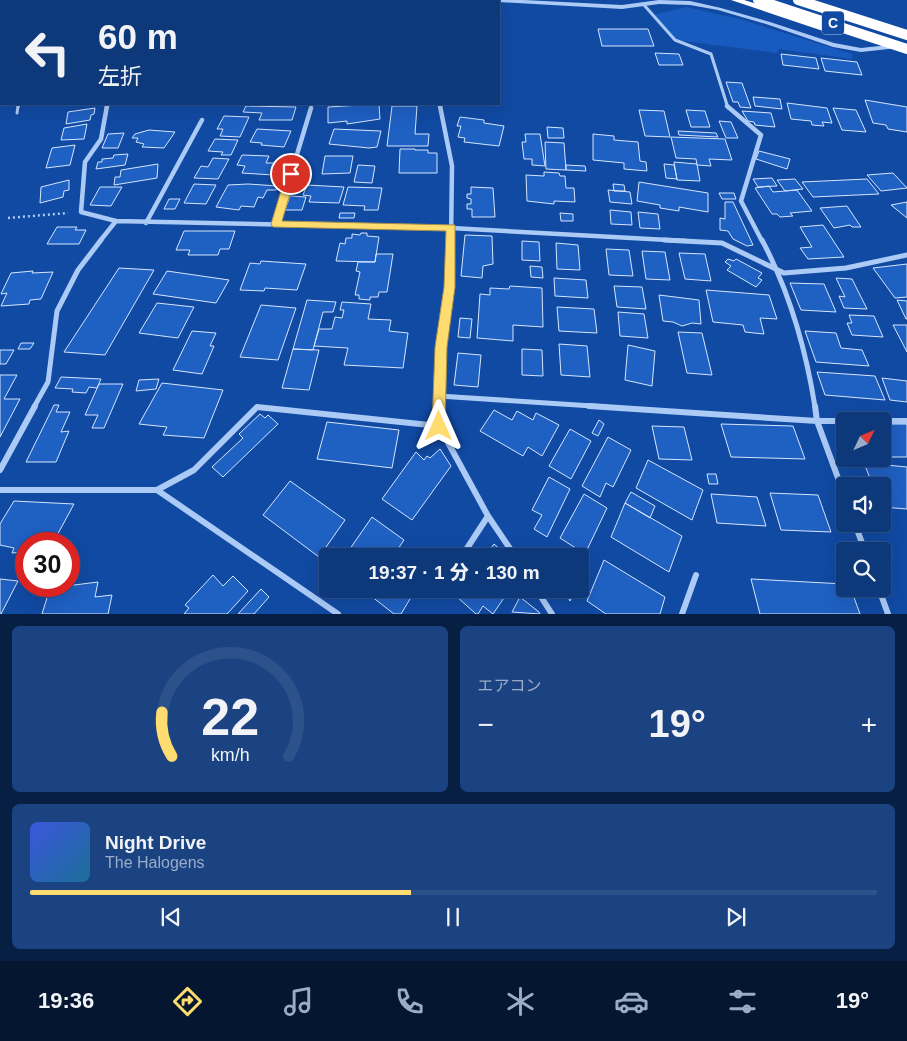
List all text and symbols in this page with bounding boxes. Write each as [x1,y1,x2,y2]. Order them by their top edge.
road number: C [822,12,844,34]
text: 60 m [98,17,178,56]
icon: left [15,20,80,85]
text: 左折 [98,64,142,89]
pin [270,153,312,195]
icon: arrive [277,160,305,188]
position arrow [412,399,464,451]
north arrow [836,412,891,468]
map controls [836,412,891,597]
button: sound [836,477,891,532]
speed limit sign: 30 [15,532,80,597]
button: search [836,542,891,597]
text: 19:37 · 1 分 · 130 m [368,562,540,583]
text: エアコン [478,677,542,694]
text: 22 [201,688,259,746]
text: 19° [649,703,706,745]
text: − [478,709,494,740]
text: + [861,709,877,740]
text: km/h [210,745,249,765]
text: Night Drive [105,832,206,853]
text: The Halogens [105,854,205,871]
icon: previous [157,903,185,931]
icon: pause [439,903,467,931]
icon: next [722,903,750,931]
icon: directions [170,984,205,1019]
icon: music [281,984,316,1019]
icon: phone [392,984,427,1019]
icon: climate [503,984,538,1019]
icon: car [614,984,649,1019]
icon: filters [725,984,760,1019]
text: 19:36 [38,988,94,1013]
text: 19° [836,988,869,1013]

